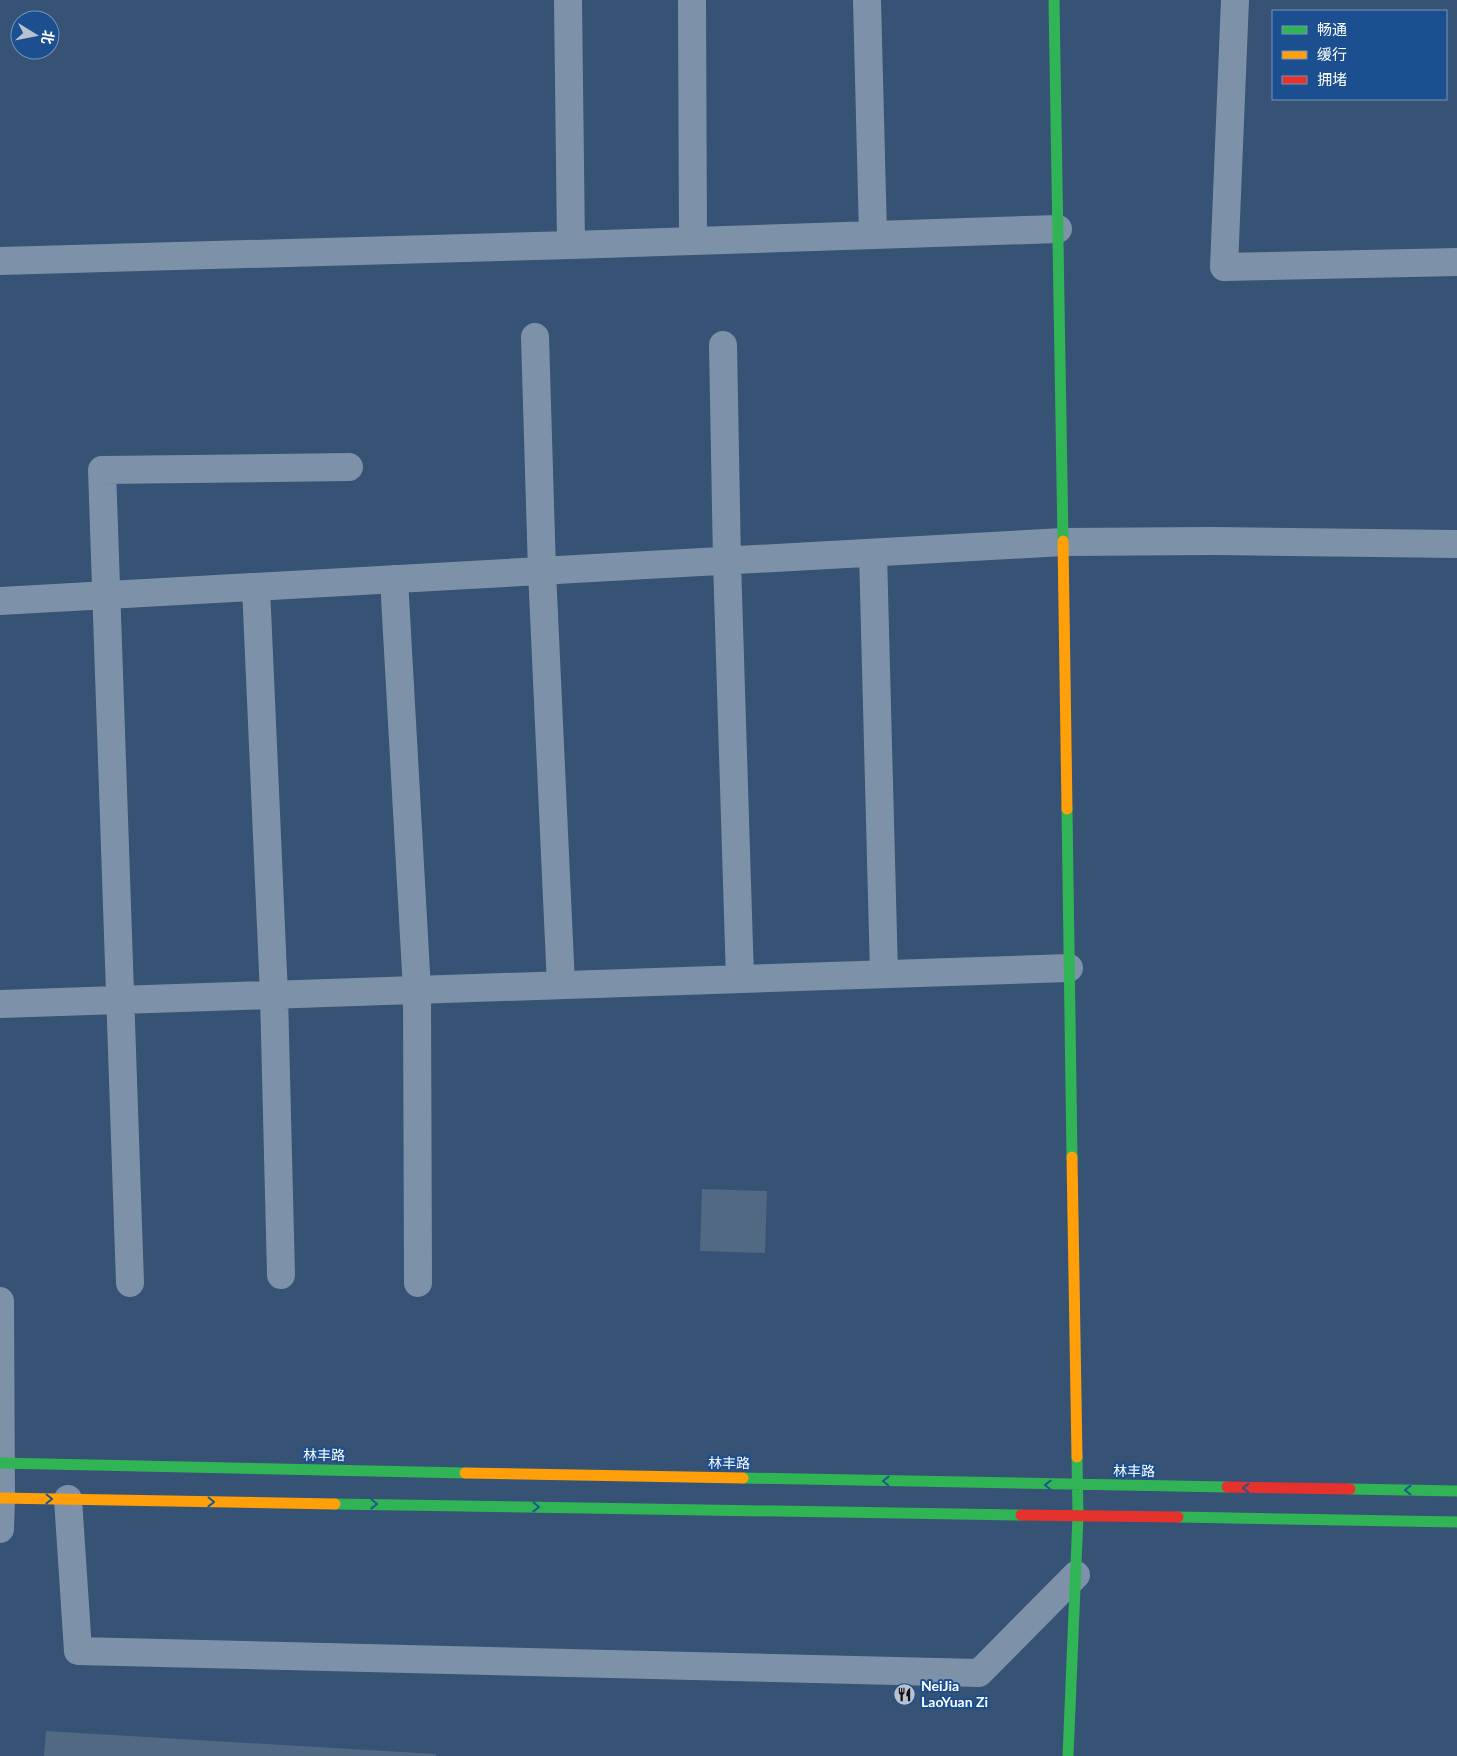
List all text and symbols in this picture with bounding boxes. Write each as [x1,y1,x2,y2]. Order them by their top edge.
north arrow [10,10,60,60]
legend [1272,10,1447,100]
text: 畅通 [1317,20,1347,38]
text: 北 [39,29,58,46]
text: 缓行 [1317,45,1347,63]
text: 拥堵 [1317,70,1347,88]
street label: 林丰路 [303,1446,345,1463]
street label: 林丰路 [708,1454,750,1471]
street label: 林丰路 [1113,1462,1155,1479]
one-way arrow [882,1476,890,1486]
one-way arrow [1044,1479,1052,1490]
one-way arrow [1242,1483,1250,1493]
one-way arrow [1404,1485,1412,1495]
one-way arrow [45,1494,53,1504]
one-way arrow [207,1496,215,1507]
one-way arrow [370,1499,378,1509]
one-way arrow [532,1502,540,1512]
place label: NeiJia LaoYuan Zi [921,1677,988,1710]
restaurant icon: NeiJia LaoYuan Zi [893,1682,917,1706]

